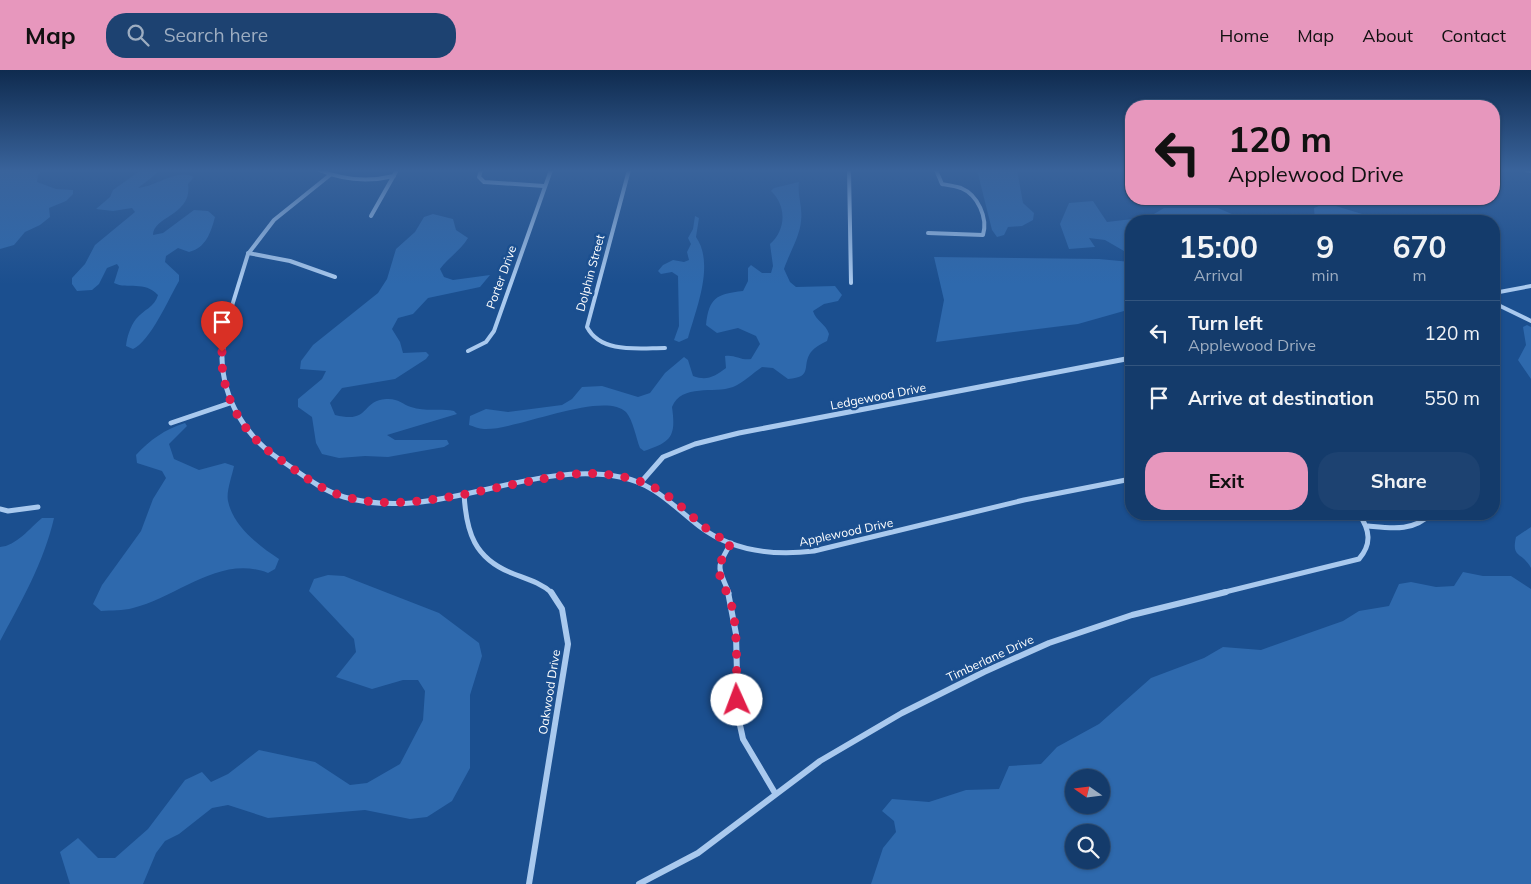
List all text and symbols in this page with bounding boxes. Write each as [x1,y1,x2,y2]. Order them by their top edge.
search box [106,13,456,58]
text: Map [25,20,76,50]
icon: search [124,21,152,49]
text: Search here [164,23,268,47]
text: Home [1219,24,1269,47]
text: Map [1297,24,1334,47]
text: About [1362,24,1413,47]
text: Contact [1441,24,1506,47]
text: 120 m [1228,117,1332,161]
icon: left [1145,120,1210,185]
text: Applewood Drive [1228,160,1404,188]
text: 15:00 [1179,228,1258,266]
text: 9 [1316,228,1334,266]
text: 670 [1392,228,1446,266]
street label: Dolphin Street [573,233,607,313]
street label: Porter Drive [483,243,519,311]
text: Arrival [1194,265,1243,285]
text: min [1312,265,1339,285]
text: m [1412,265,1426,285]
pin [201,301,243,352]
icon: arrive [208,308,236,336]
text: Turn left [1188,311,1263,335]
icon: left [1145,319,1173,347]
text: 120 m [1424,321,1480,345]
text: Applewood Drive [1188,335,1316,355]
street label: Ledgewood Drive [829,379,927,413]
icon: arrive [1145,384,1173,412]
text: Arrive at destination [1188,386,1374,410]
text: 550 m [1424,386,1480,410]
button: Exit [1145,452,1308,510]
button: Share [1318,452,1480,510]
street label: Applewood Drive [798,515,894,549]
street label: Timberlane Drive [944,631,1036,685]
street label: Oakwood Drive [535,648,563,736]
position arrow [710,673,762,725]
north arrow [1065,769,1110,814]
map controls [1065,769,1110,869]
button: search [1065,824,1110,869]

